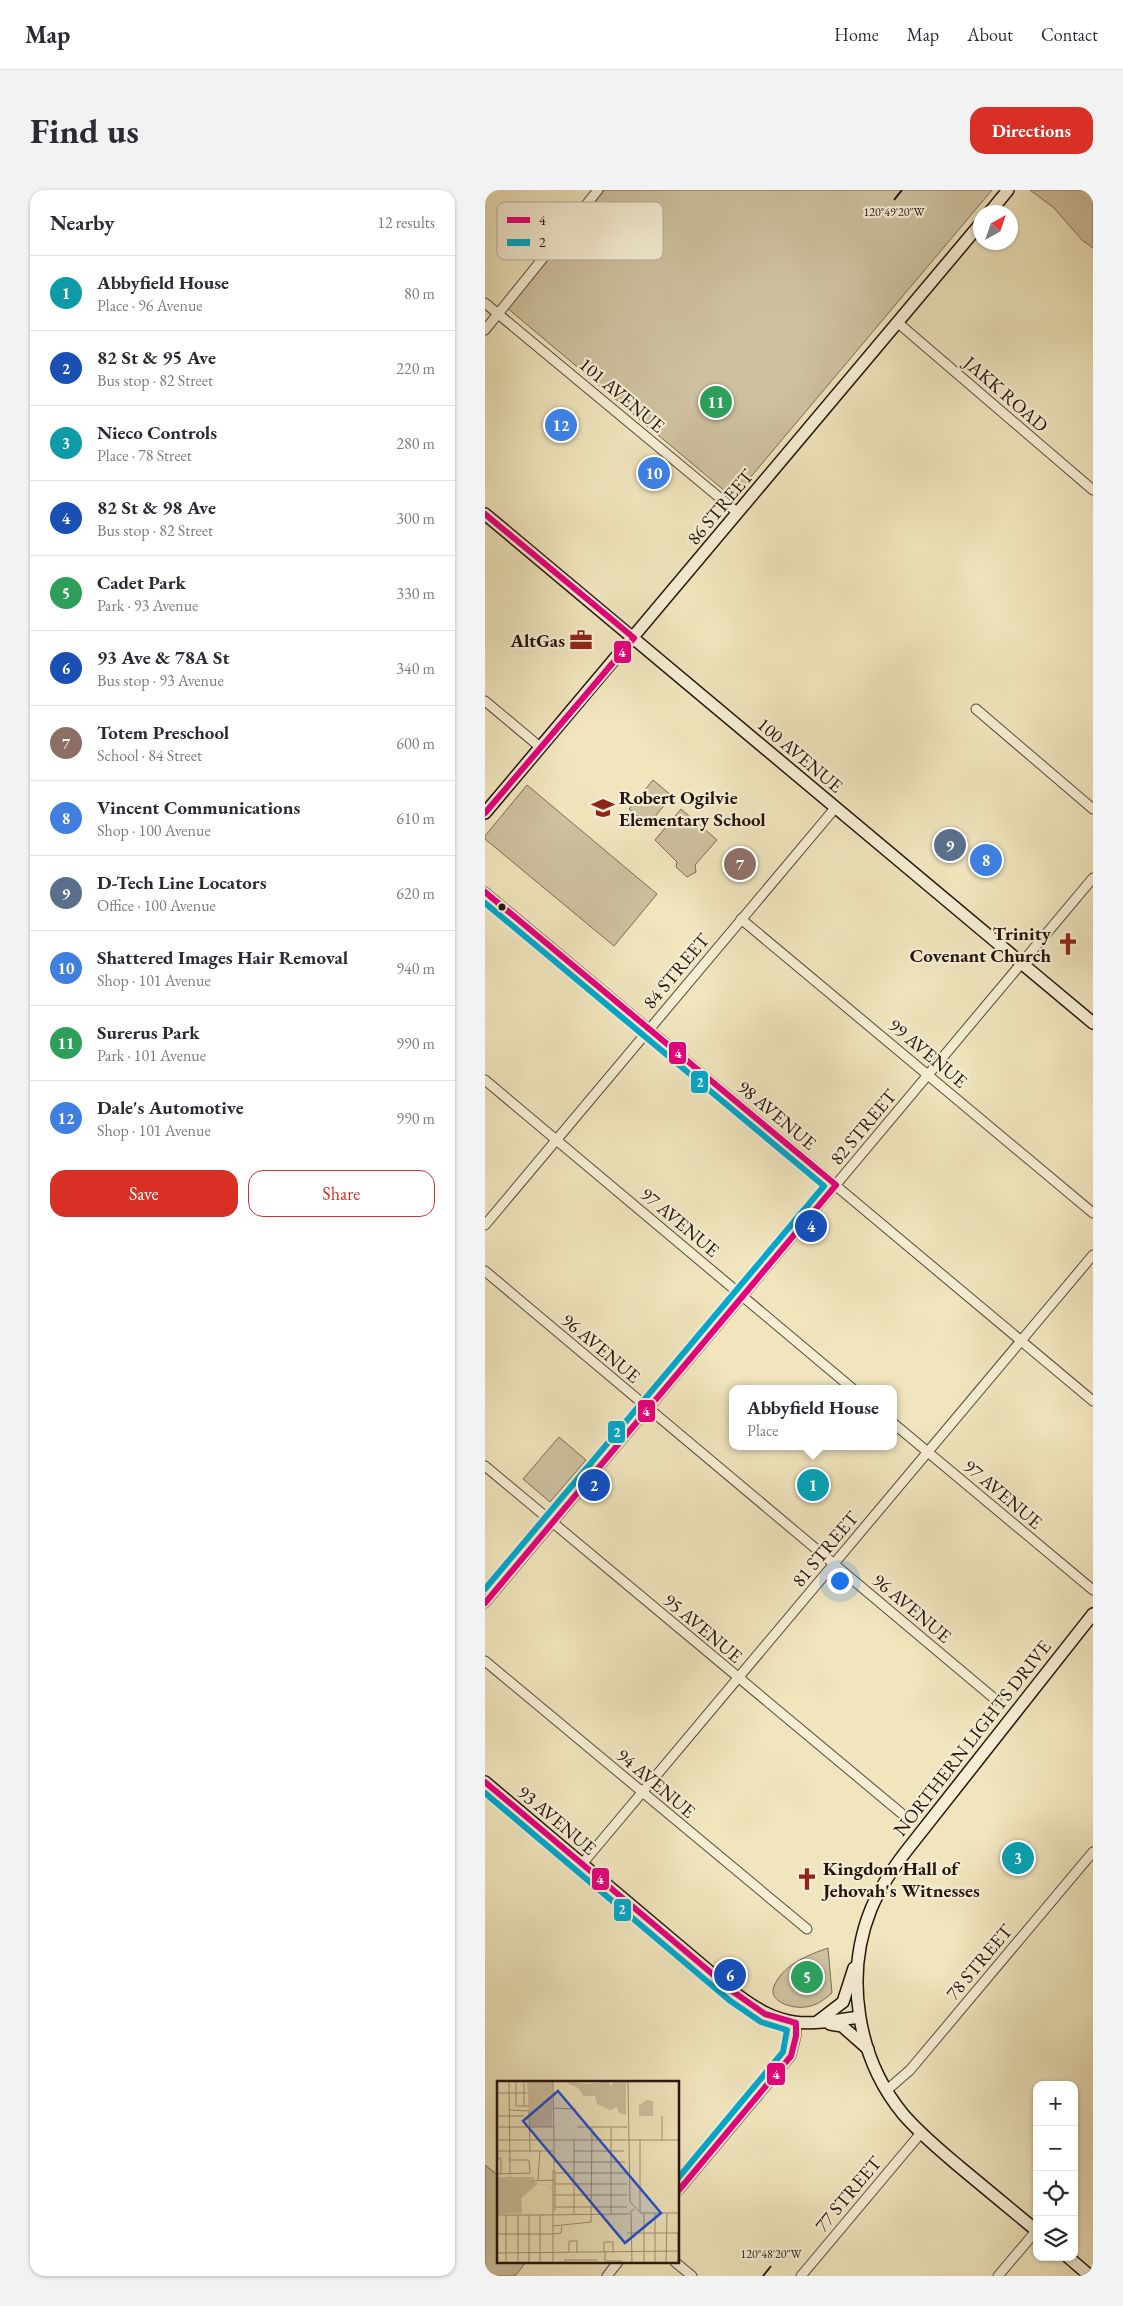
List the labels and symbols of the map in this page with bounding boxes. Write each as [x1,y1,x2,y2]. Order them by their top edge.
legend [497,202,663,260]
text: 120°49'20"W [863,204,926,220]
north arrow [973,205,1018,250]
text: 4 [539,211,546,229]
text: 2 [539,233,546,251]
street label: JAKK ROAD [957,349,1054,438]
street label: 101 AVENUE [574,352,670,438]
pin: 11 [700,383,732,421]
pin: 12 [545,406,577,444]
pin: 10 [638,454,670,492]
street label: 86 STREET [681,464,759,550]
office icon: AltGas [568,627,594,653]
place label: AltGas [509,628,565,653]
line badge: 4 [613,640,632,664]
text: 4 [618,643,626,661]
street label: 100 AVENUE [752,712,848,798]
place label: Robert Ogilvie Elementary School [619,785,766,832]
school or university icon: Robert Ogilvie Elementary School [590,795,616,821]
pin: 9 [934,826,966,864]
pin: 8 [970,841,1002,879]
pin: 7 [724,845,756,883]
unlabelled marker [497,902,507,912]
place label: Trinity Covenant Church [910,921,1052,968]
street label: 84 STREET [637,928,715,1014]
church icon: Trinity Covenant Church [1055,931,1081,957]
street label: 99 AVENUE [883,1013,973,1094]
line badge: 4 [668,1041,687,1065]
text: 4 [674,1044,682,1062]
line badge: 2 [690,1070,709,1094]
text: 2 [696,1073,704,1091]
street label: 98 AVENUE [732,1075,822,1156]
street label: 82 STREET [824,1084,902,1170]
street label: 97 AVENUE [635,1182,725,1263]
pin: 4 [795,1207,827,1245]
street label: 96 AVENUE [556,1308,646,1389]
line badge: 4 [637,1399,656,1423]
text: 4 [642,1402,650,1420]
line badge: 2 [607,1420,626,1444]
text: 2 [613,1423,621,1441]
street label: 97 AVENUE [958,1454,1048,1535]
pin: 2 [578,1466,610,1504]
pin: 1 [797,1466,829,1504]
street label: 81 STREET [786,1506,864,1592]
your location [827,1568,853,1594]
street label: 96 AVENUE [867,1568,957,1649]
street label: 95 AVENUE [658,1588,748,1669]
street label: NORTHERN LIGHTS DRIVE [888,1635,1057,1841]
street label: 94 AVENUE [611,1743,701,1824]
street label: 93 AVENUE [512,1780,602,1861]
pin: 3 [1002,1839,1034,1877]
place label: Kingdom Hall of Jehovah's Witnesses [821,1856,980,1903]
church icon: Kingdom Hall of Jehovah's Witnesses [794,1866,820,1892]
line badge: 4 [591,1867,610,1891]
text: 4 [596,1870,604,1888]
line badge: 2 [613,1898,632,1922]
text: 2 [618,1900,626,1918]
street label: 78 STREET [940,1919,1018,2005]
pin: 6 [714,1956,746,1994]
pin: 5 [791,1958,823,1996]
line badge: 4 [766,2062,786,2086]
text: 4 [772,2065,780,2083]
inset map [497,2081,680,2264]
street label: 77 STREET [809,2151,887,2237]
text: 120°48'20"W [740,2246,803,2262]

